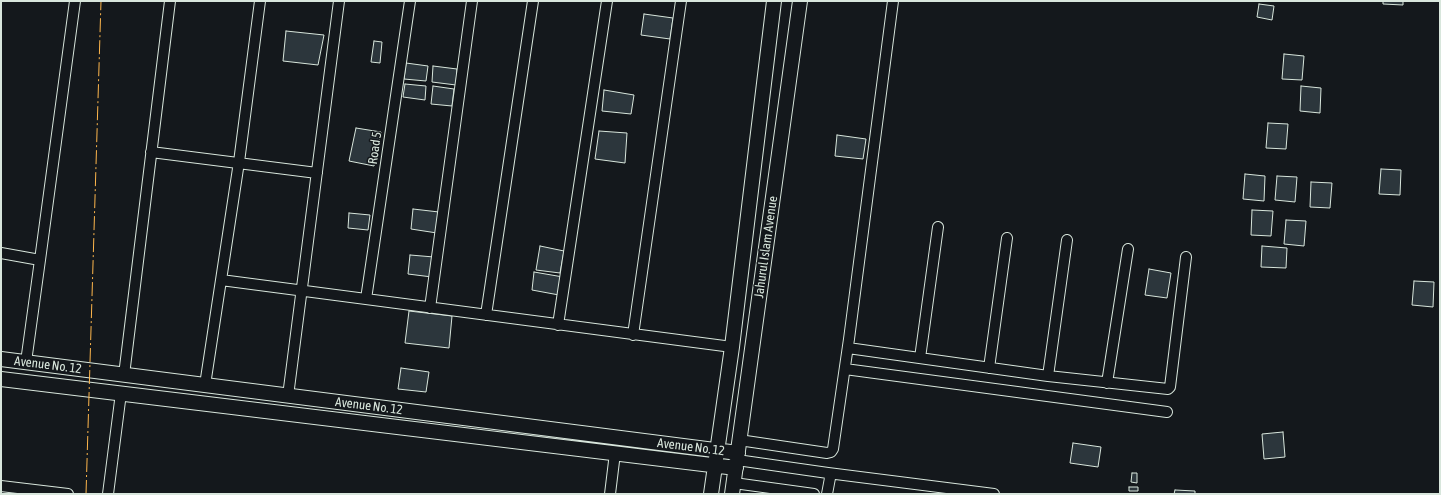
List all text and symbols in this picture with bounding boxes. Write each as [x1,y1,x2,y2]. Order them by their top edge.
street label: Road 5 [365,131,385,165]
street label: Jahurul Islam Avenue [751,195,781,299]
street label: Avenue No. 12 [13,353,83,377]
street label: Avenue No. 12 [334,394,404,418]
street label: Avenue No. 12 [656,435,726,459]

